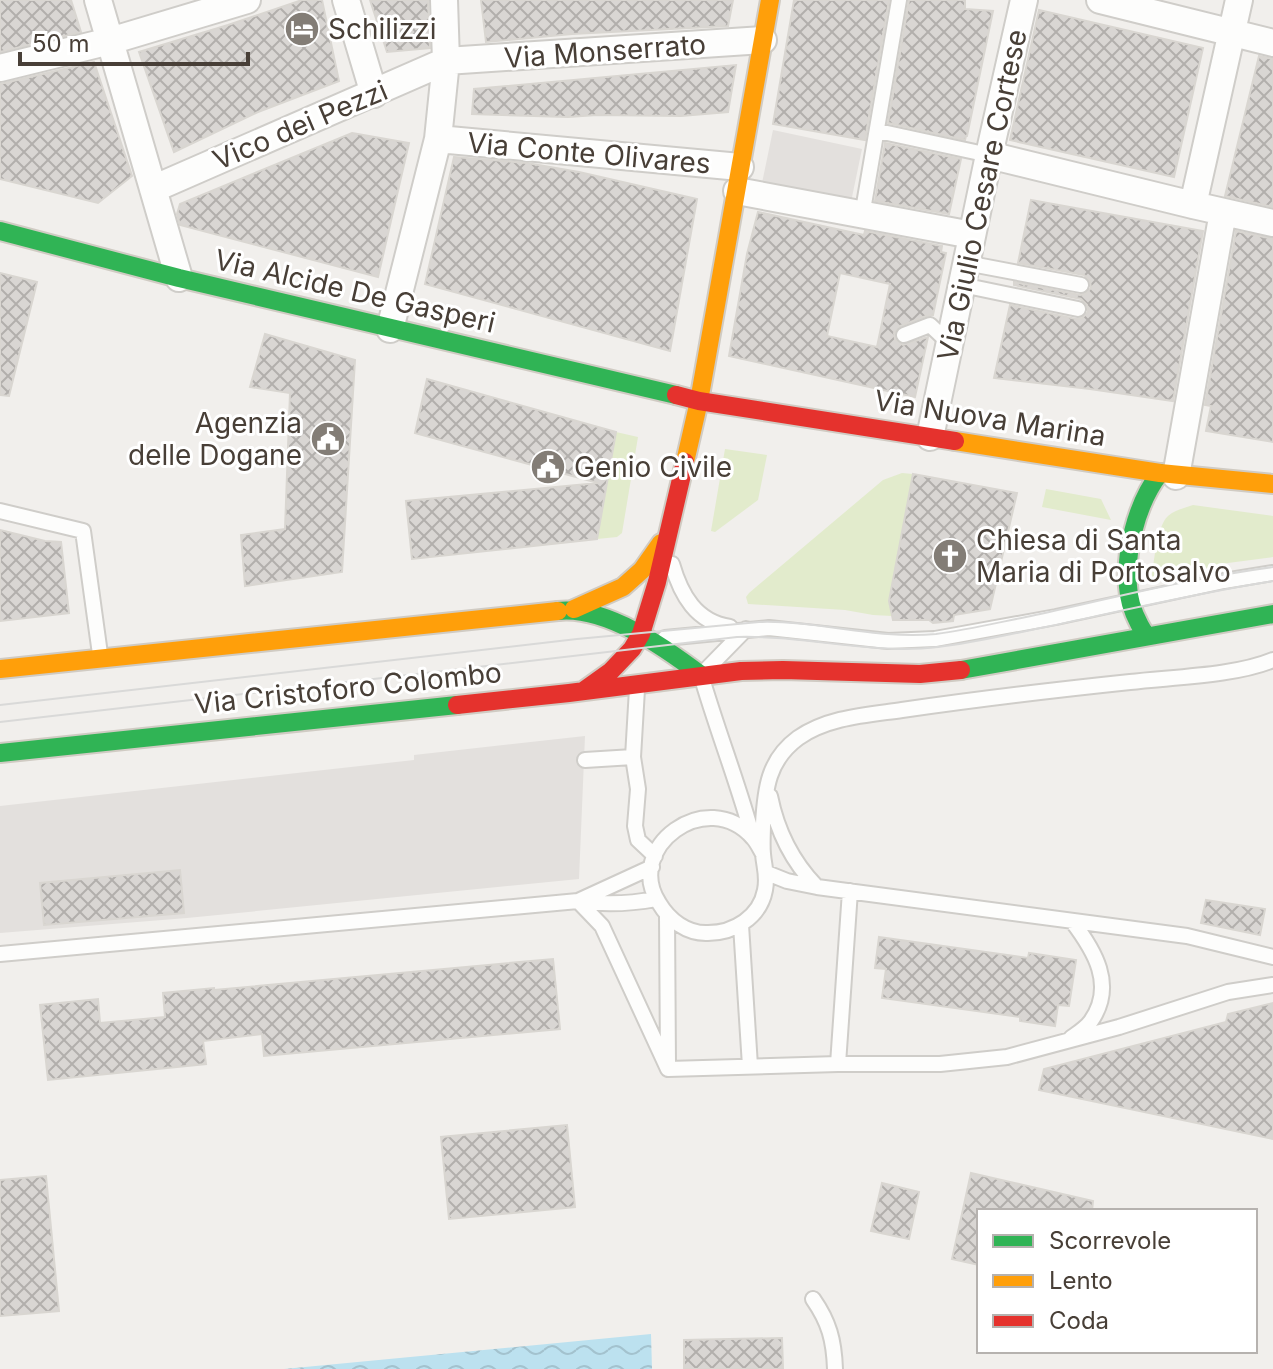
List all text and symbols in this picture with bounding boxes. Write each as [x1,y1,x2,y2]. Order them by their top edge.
hotel icon: Schilizzi [283,10,321,48]
place label: Schilizzi [328,12,437,46]
scale bar [20,16,248,66]
street label: Via Giulio Cesare Cortese [930,26,1034,364]
street label: Via Monserrato [503,27,707,75]
text: 50 m [32,29,90,58]
street label: Vico dei Pezzi [208,73,392,177]
street label: Via Conte Olivares [466,125,712,181]
street label: Via Alcide De Gasperi [211,242,499,340]
street label: Via Nuova Marina [872,383,1108,453]
place label: Agenzia delle Dogane [128,406,302,472]
public building icon: Agenzia delle Dogane [309,420,347,458]
public building icon: Genio Civile [529,448,567,486]
place label: Genio Civile [574,450,732,484]
place label: Chiesa di Santa Maria di Portosalvo [976,523,1231,589]
church icon: Chiesa di Santa Maria di Portosalvo [931,537,969,575]
street label: Via Cristoforo Colombo [193,655,503,721]
legend [977,1209,1257,1353]
text: Scorrevole [1049,1226,1171,1255]
text: Lento [1049,1266,1113,1295]
text: Coda [1049,1306,1109,1335]

